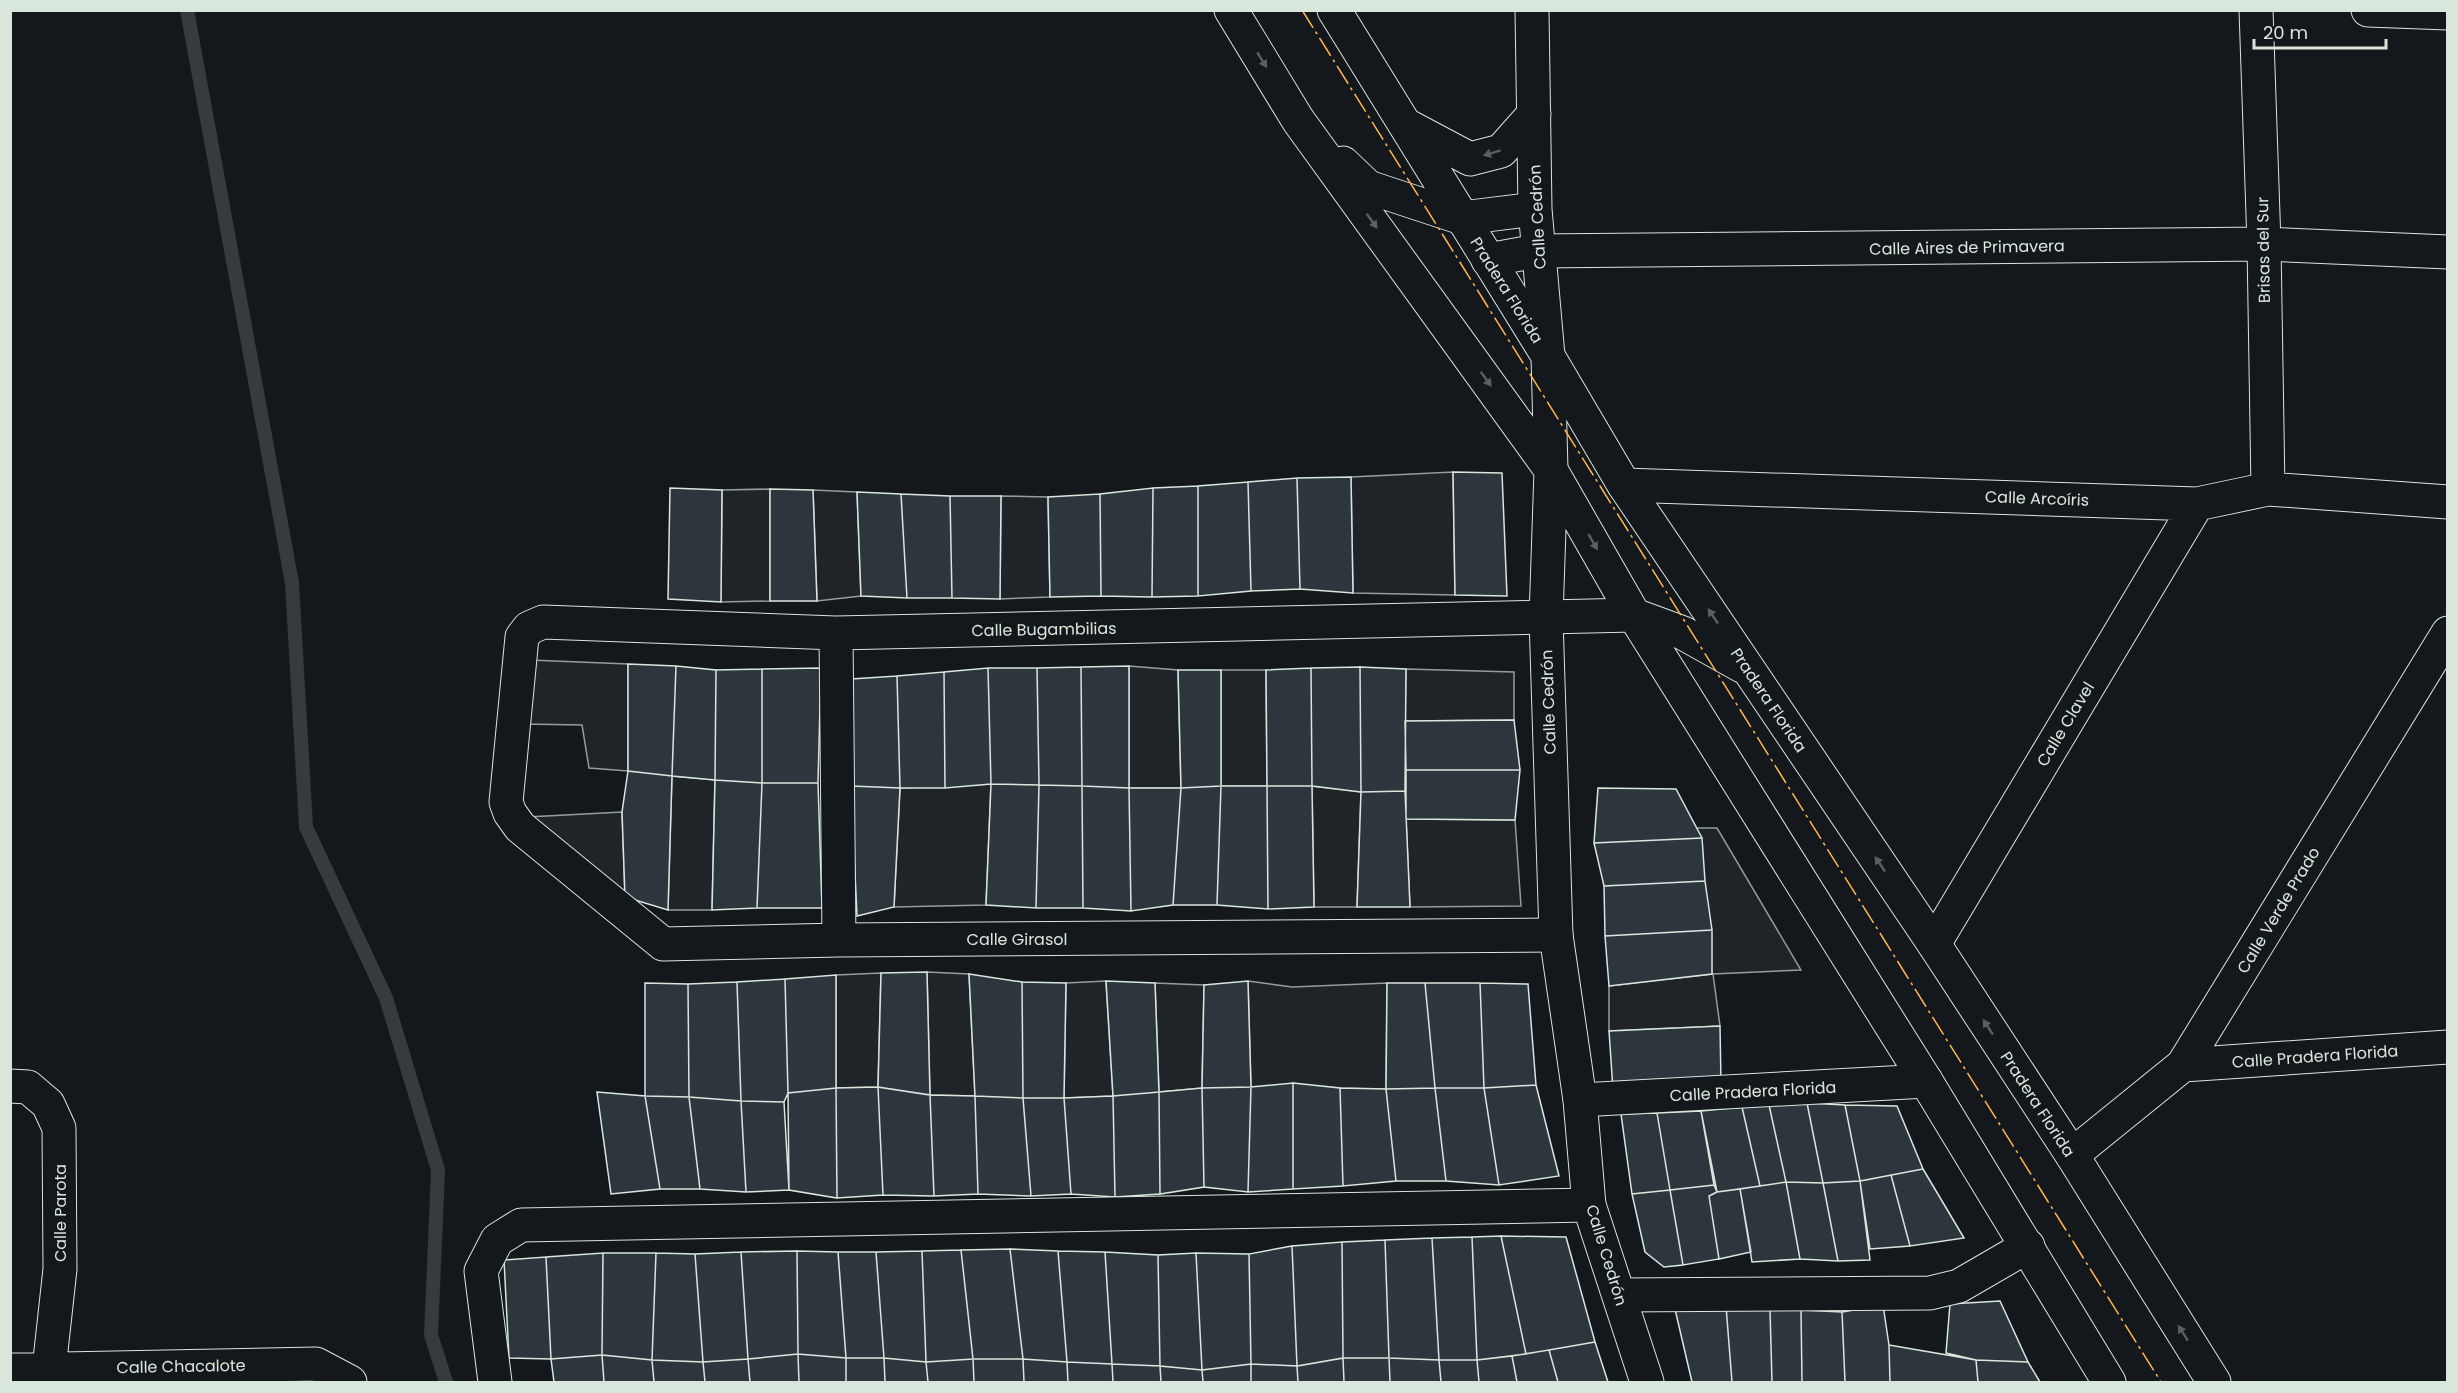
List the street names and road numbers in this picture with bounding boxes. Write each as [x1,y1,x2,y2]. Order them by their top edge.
street label: Calle Cedrón [1523,164,1552,270]
street label: Brisas del Sur [2251,197,2276,303]
street label: Pradera Florida [1465,233,1549,348]
street label: Calle Aires de Primavera [1869,234,2065,261]
street label: Calle Arcoíris [1985,485,2089,512]
street label: Calle Bugambilias [971,617,1117,642]
street label: Pradera Florida [1725,643,1812,757]
street label: Calle Cedrón [1535,649,1562,755]
street label: Calle Clavel [2031,678,2100,771]
street label: Calle Verde Prado [2231,843,2325,978]
street label: Calle Girasol [967,928,1067,951]
street label: Calle Pradera Florida [2231,1039,2399,1074]
street label: Pradera Florida [1995,1047,2080,1162]
street label: Calle Pradera Florida [1669,1076,1837,1107]
street label: Calle Parota [49,1164,72,1262]
street label: Calle Cedrón [1580,1202,1633,1309]
street label: Calle Chacalote [116,1354,246,1379]

